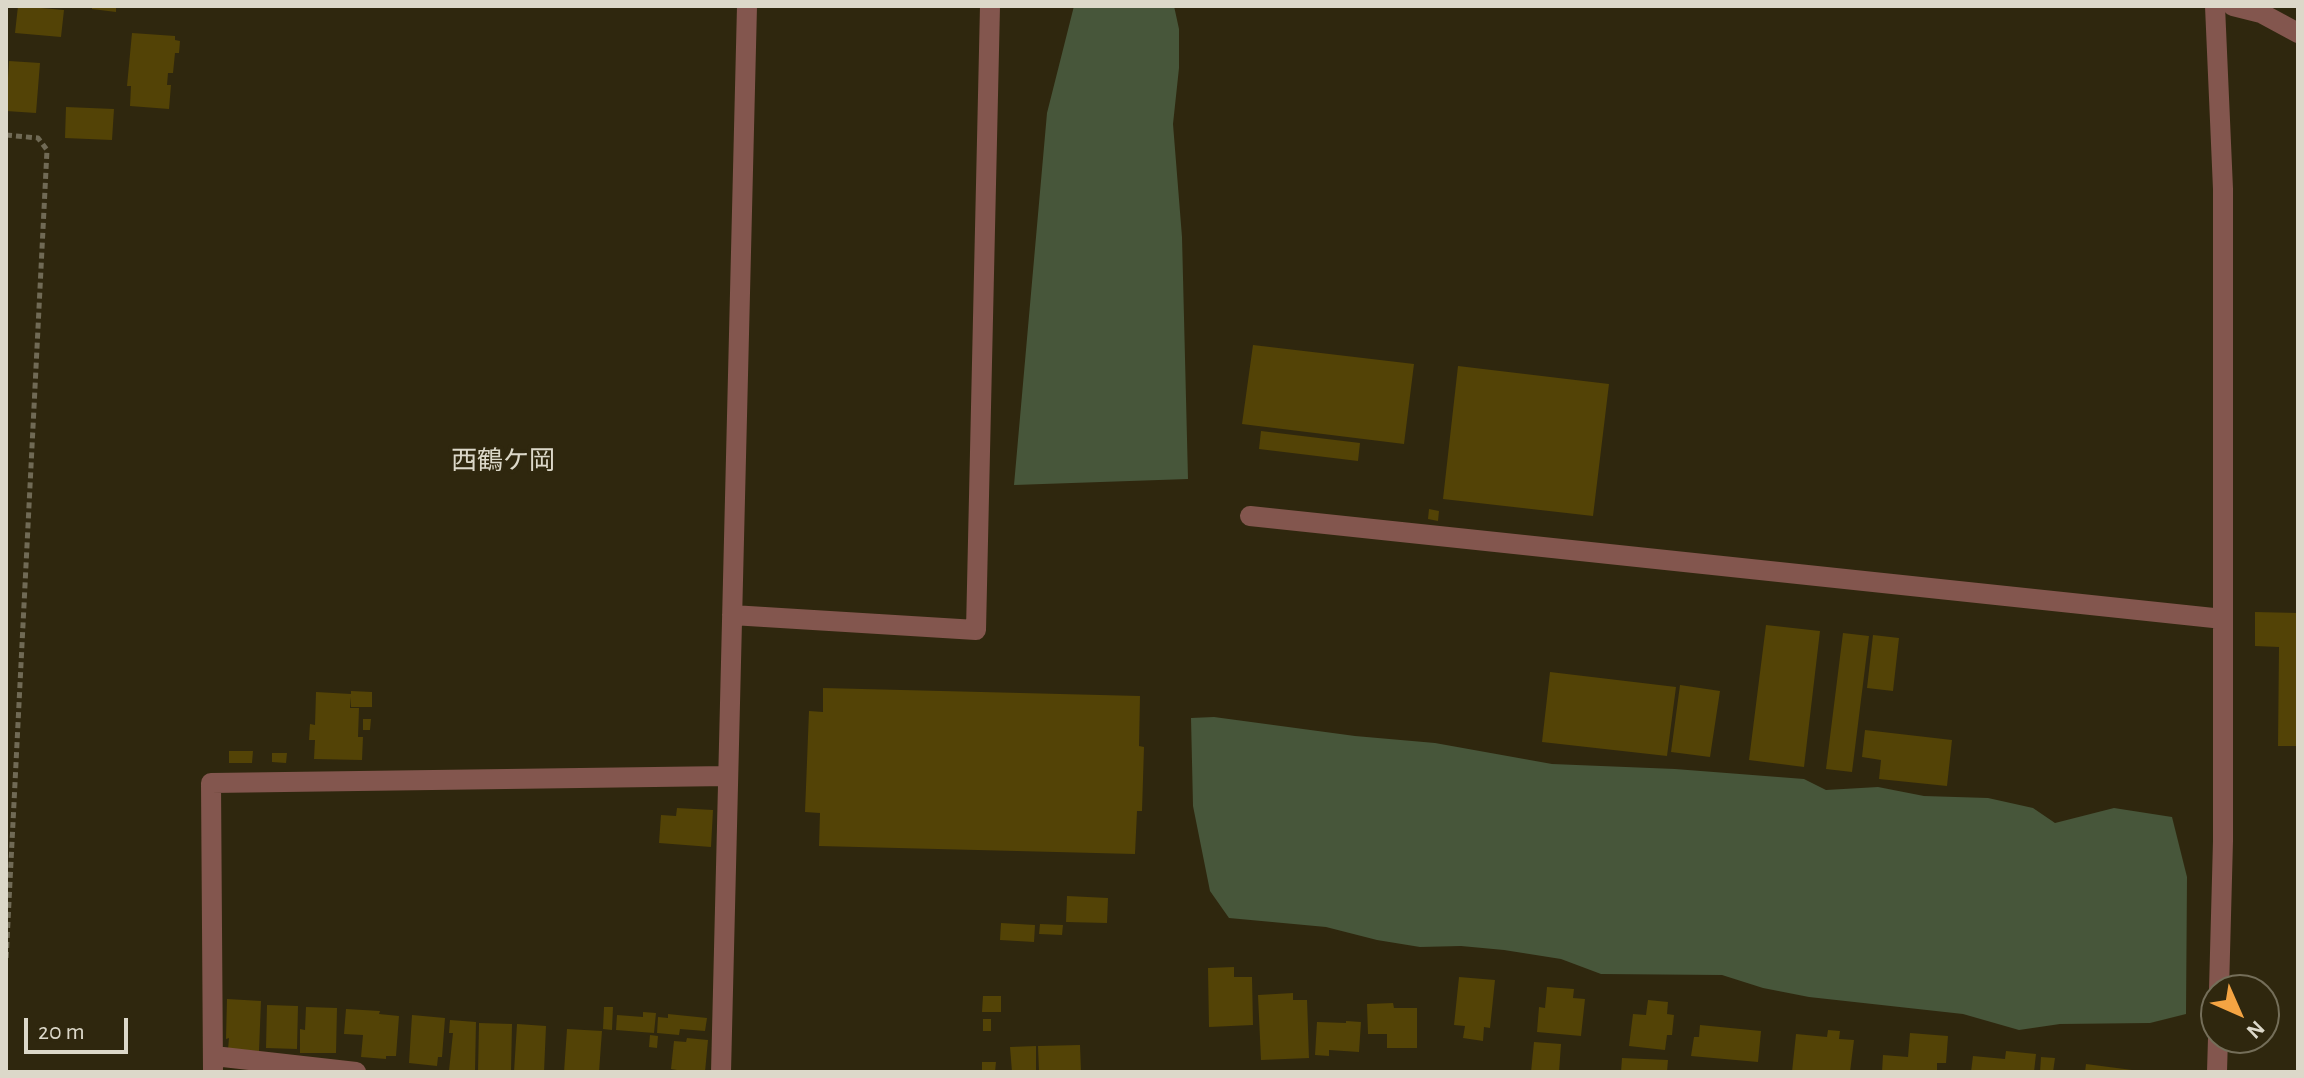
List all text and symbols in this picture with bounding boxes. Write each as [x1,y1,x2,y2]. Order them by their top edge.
district label: 西鶴ケ岡 [451,445,555,477]
north arrow [2200,974,2280,1054]
scale bar [28,1002,132,1052]
text: N [2242,1016,2269,1043]
text: 20 m [38,1020,85,1044]

